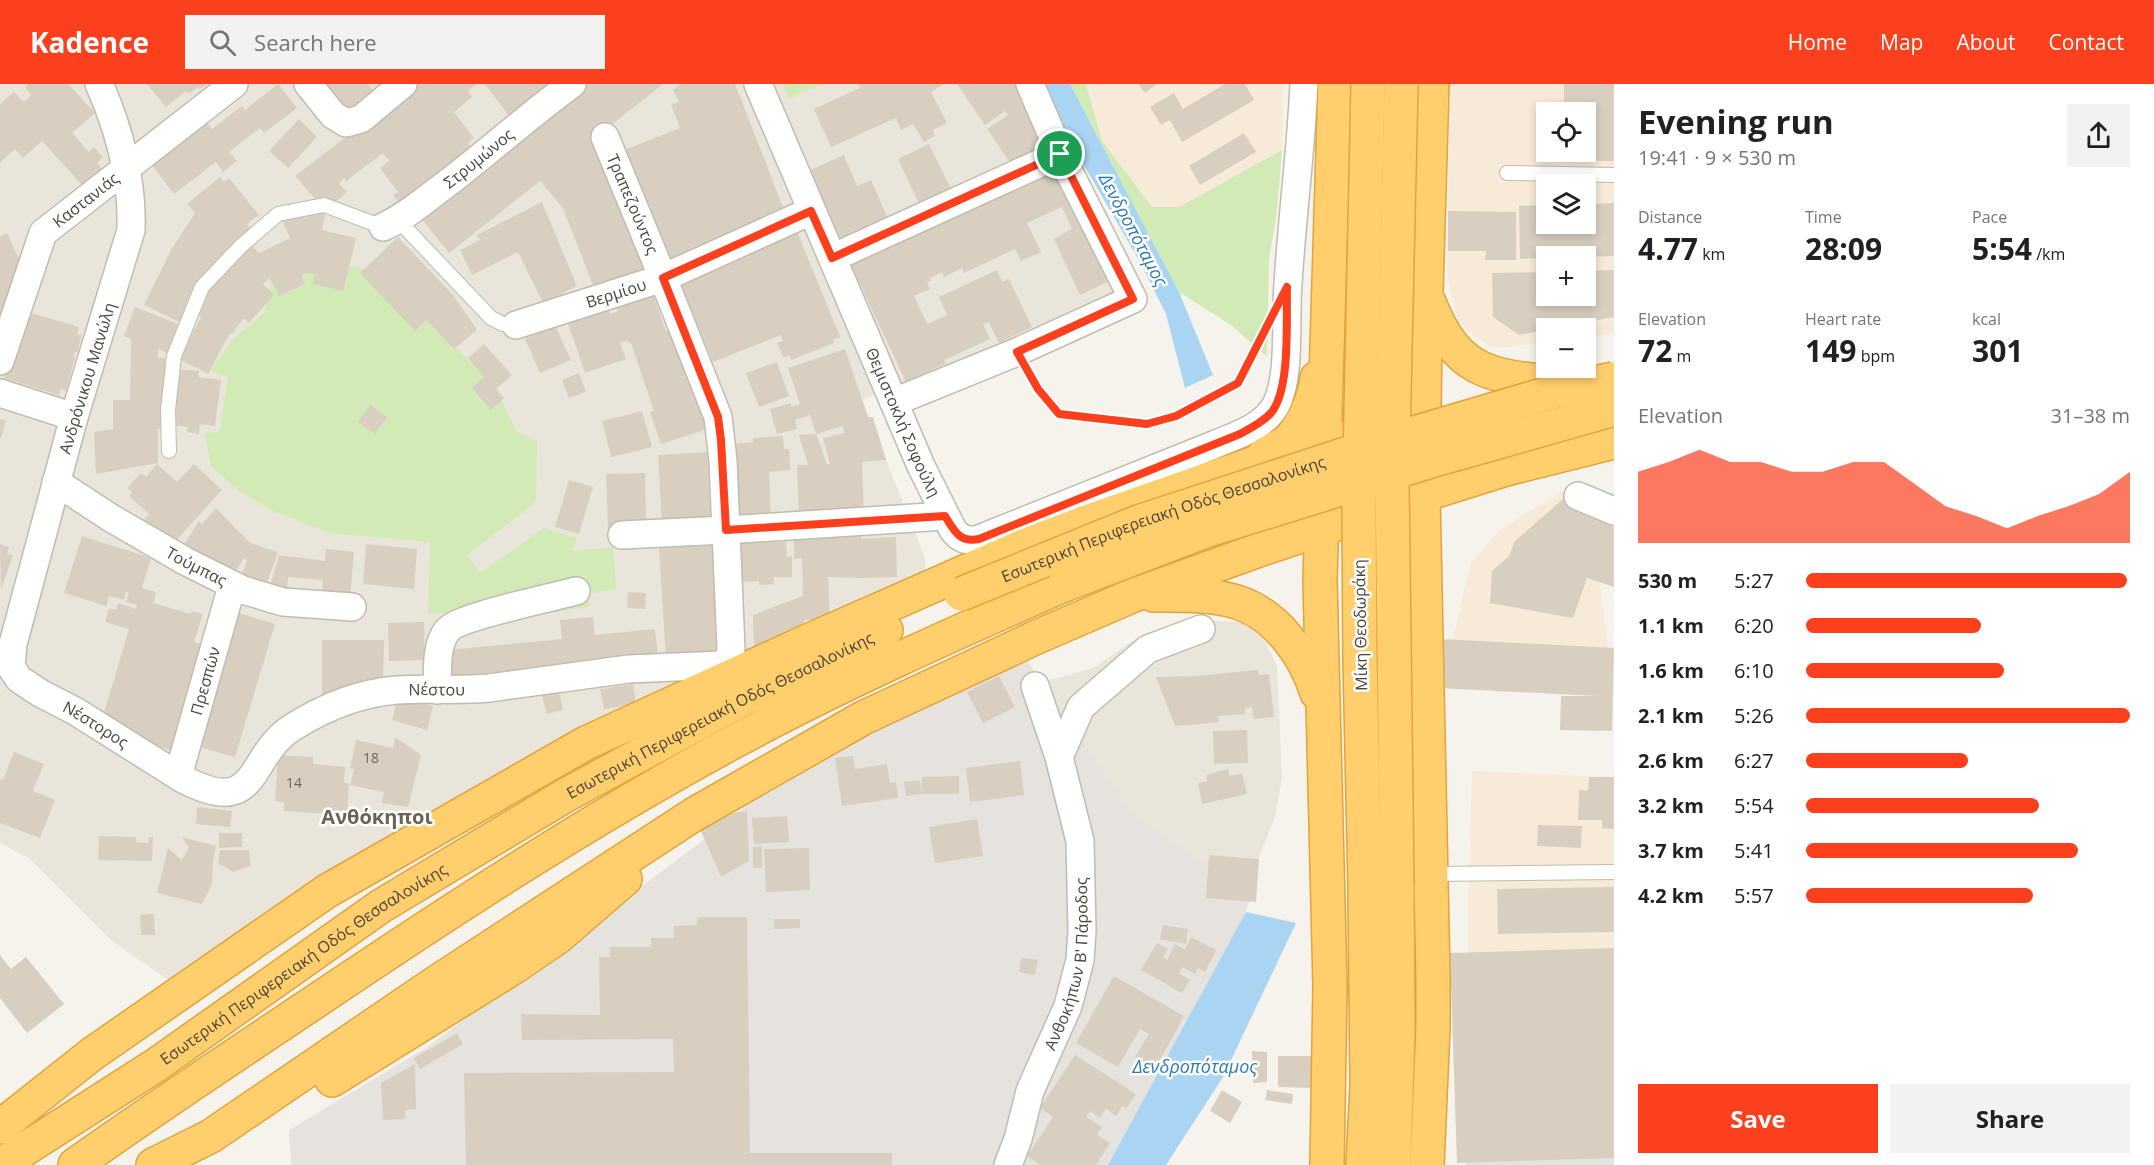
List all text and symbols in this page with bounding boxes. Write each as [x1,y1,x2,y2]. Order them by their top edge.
search box [185,15,605,69]
text: Kadence [30,23,149,61]
icon: search [206,26,239,59]
text: Search here [254,27,377,57]
text: Home [1788,28,1847,56]
text: Map [1880,28,1923,56]
text: About [1956,28,2016,56]
text: Contact [2049,28,2124,56]
text: Evening run [1638,99,1834,144]
map controls [1536,102,1596,378]
button: locate [1536,102,1596,162]
button: share [2067,104,2130,167]
street label: Στρυμώνος [439,123,518,193]
pin [1034,128,1085,179]
icon: arrive [1043,137,1076,170]
text: 19:41 · 9 × 530 m [1638,144,1796,171]
street label: Τραπεζούντος [602,150,664,258]
street label: Καστανιάς [48,167,123,233]
water label: Δενδροπόταμος [1093,168,1174,291]
button: layers [1536,174,1596,234]
text: Distance [1638,206,1702,228]
text: Time [1805,206,1842,228]
text: Pace [1972,206,2007,228]
text: 4.77 [1638,228,1698,269]
text: 28:09 [1805,228,1882,269]
text: 5:54 [1972,228,2032,269]
text: km [1698,243,1725,265]
text: /km [2032,243,2065,265]
button: + [1536,246,1596,306]
street label: Βερμίου [583,273,649,313]
street label: Ανδρόνικου Μανώλη [53,300,121,456]
text: Elevation [1638,308,1706,330]
text: Heart rate [1805,308,1881,330]
text: kcal [1972,308,2001,330]
button: − [1536,318,1596,378]
text: 72 [1638,330,1672,371]
text: 149 [1805,330,1856,371]
text: 301 [1972,330,2023,371]
street label: Θεμιστοκλή Σοφούλη [861,344,946,501]
text: m [1672,345,1691,367]
text: bpm [1856,345,1895,367]
text: Elevation [1638,402,1723,429]
text: 31–38 m [2051,402,2130,429]
street label: Εσωτερική Περιφερειακή Οδός Θεσσαλονίκης [998,450,1328,587]
street label: Τούμπας [162,541,231,591]
street label: Μίκη Θεοδωράκη [1348,559,1372,691]
text: 530 m [1638,567,1697,594]
text: 5:27 [1734,567,1774,594]
text: 1.1 km [1638,612,1704,639]
text: 6:20 [1734,612,1774,639]
street label: Εσωτερική Περιφερειακή Οδός Θεσσαλονίκης [562,627,878,804]
street label: Πρεσπών [185,644,225,718]
text: 1.6 km [1638,657,1704,684]
text: 6:10 [1734,657,1774,684]
street label: Νέστου [408,678,465,700]
street label: Νέστορος [59,696,133,753]
text: 2.1 km [1638,702,1704,729]
text: 5:26 [1734,702,1774,729]
text: 2.6 km [1638,747,1704,774]
text: 6:27 [1734,747,1774,774]
house number: 18 [363,748,379,767]
house number: 14 [286,773,302,792]
text: 3.2 km [1638,792,1704,819]
text: 5:54 [1734,792,1774,819]
district label: Ανθόκηποι [321,803,433,830]
text: 3.7 km [1638,837,1704,864]
text: 5:41 [1734,837,1774,864]
street label: Εσωτερική Περιφερειακή Οδός Θεσσαλονίκης [155,858,451,1070]
street label: Ανθοκήπων Β' Πάροδος [1039,877,1093,1054]
text: 4.2 km [1638,882,1704,909]
text: 5:57 [1734,882,1774,909]
water label: Δενδροπόταμος [1131,1054,1258,1078]
button: Save [1638,1084,1878,1153]
button: Share [1890,1084,2130,1153]

